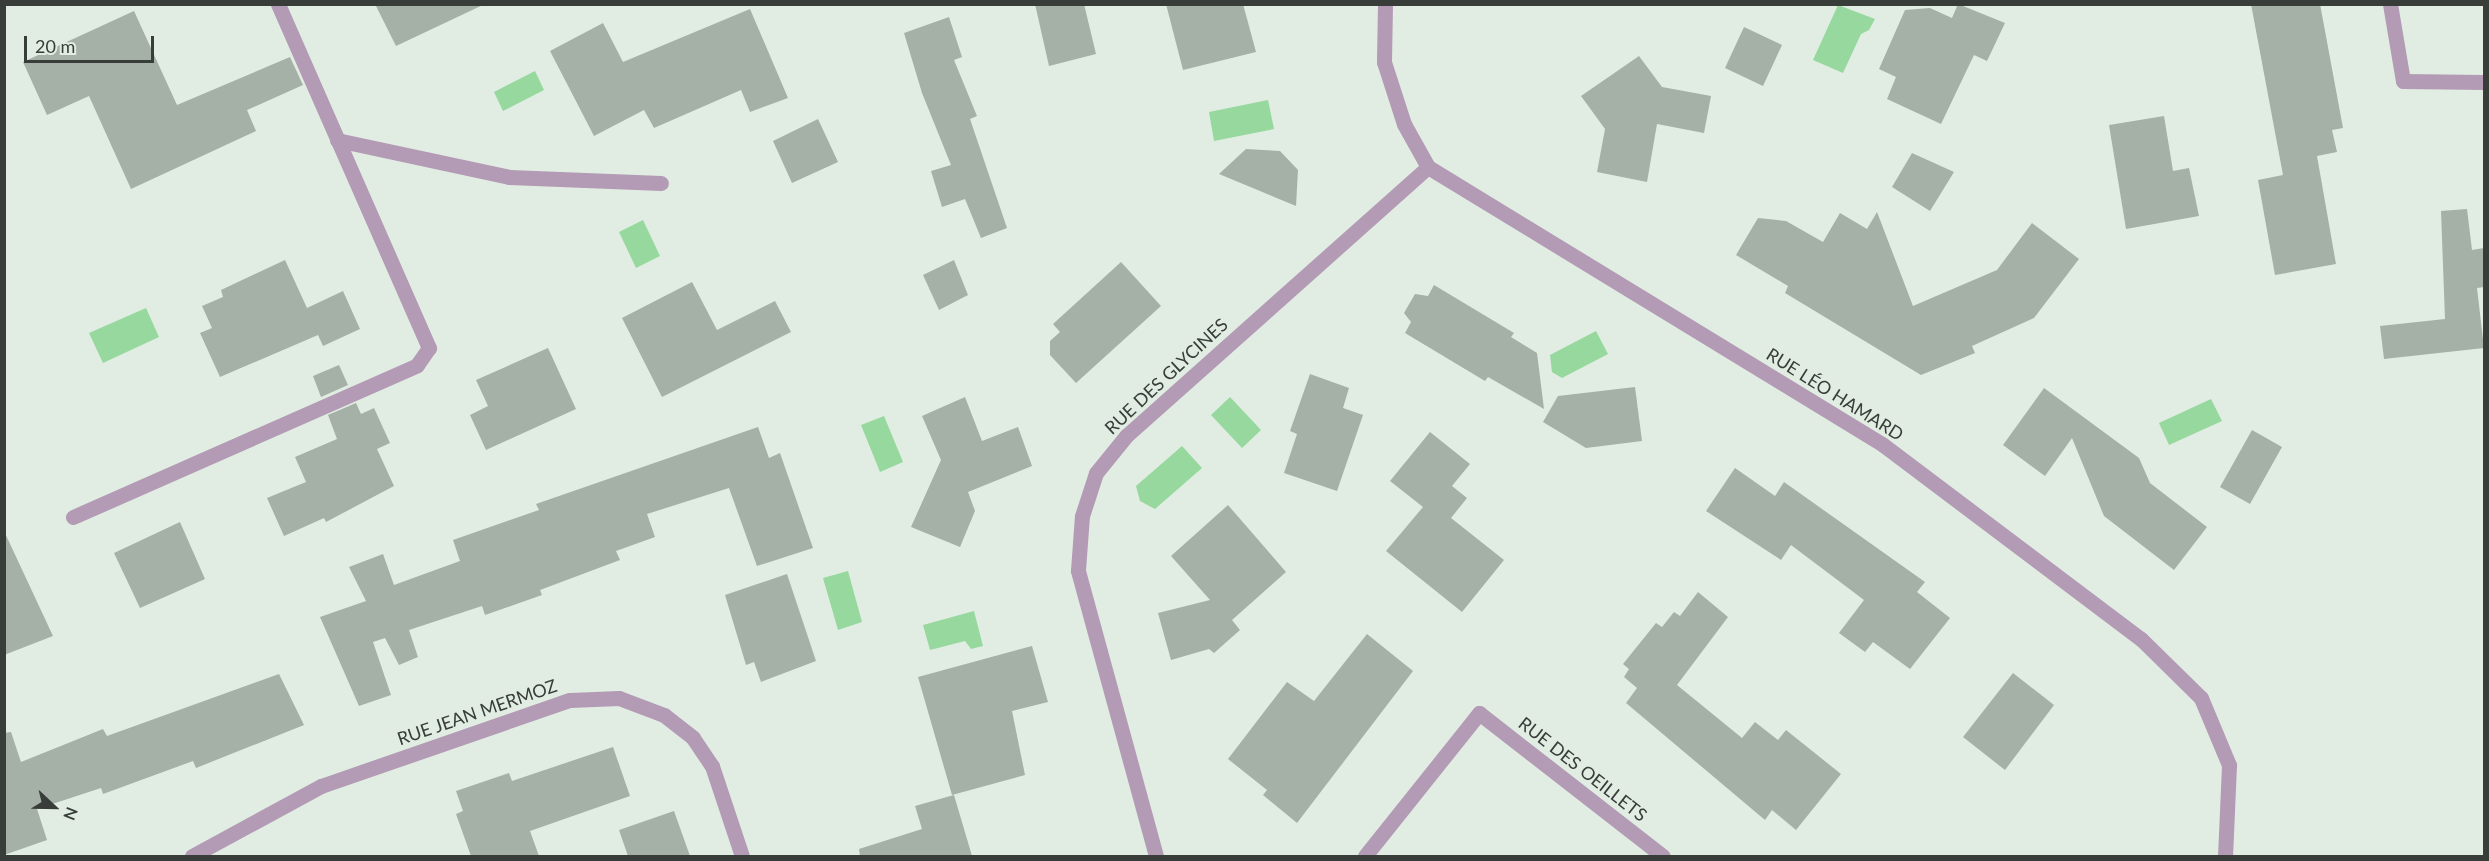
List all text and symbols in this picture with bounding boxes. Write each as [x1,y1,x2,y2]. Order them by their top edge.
scale bar [27,24,158,62]
text: 20 m [35,35,75,57]
street label: RUE DES GLYCINES [1100,314,1232,438]
street label: RUE LÉO HAMARD [1762,343,1908,445]
street label: RUE JEAN MERMOZ [394,674,560,750]
street label: RUE DES OEILLETS [1515,712,1651,826]
north arrow [24,777,84,837]
text: N [60,805,82,823]

